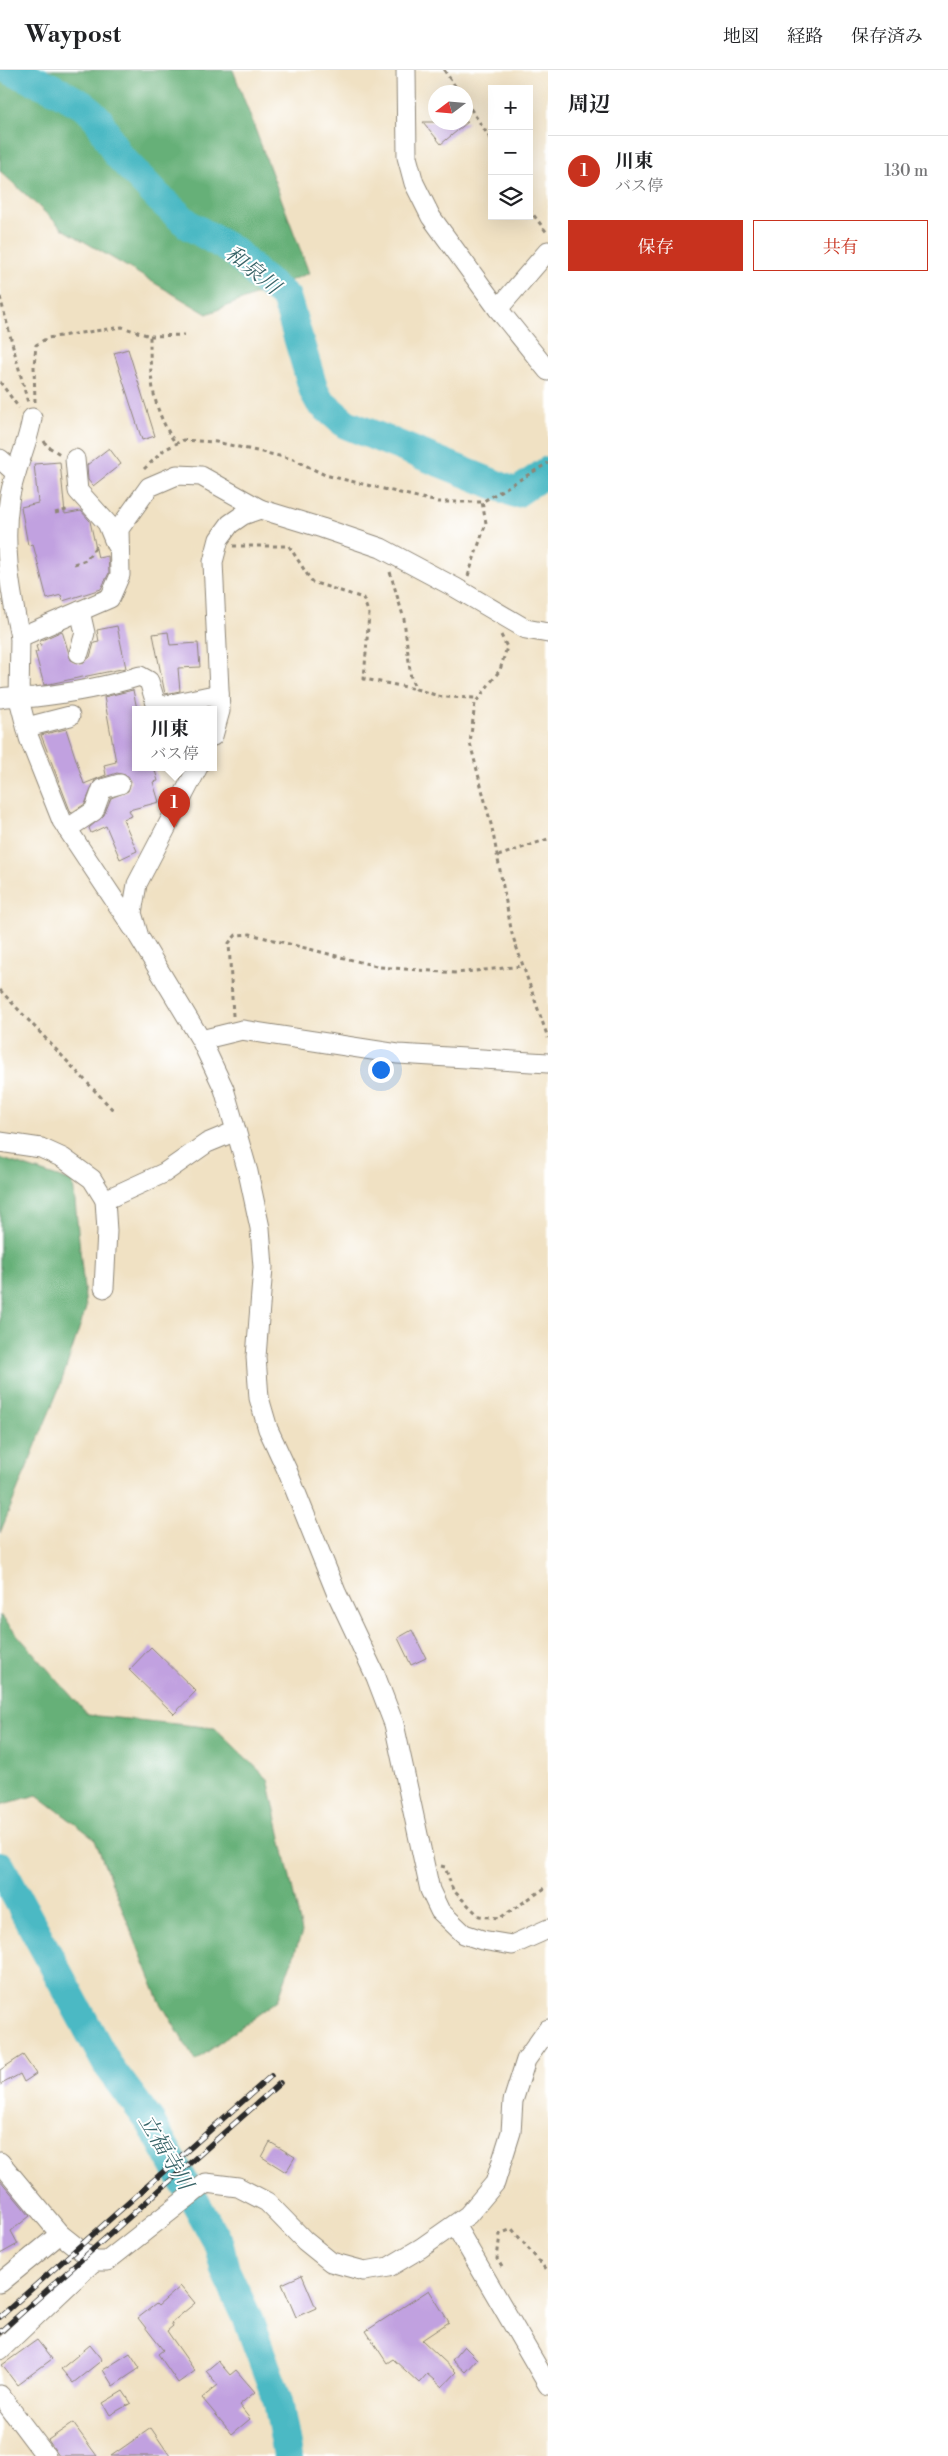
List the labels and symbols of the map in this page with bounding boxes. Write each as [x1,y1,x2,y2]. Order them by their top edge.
north arrow [428,85,473,130]
water label: 和泉川 [220,241,287,302]
pin: 1 [158,787,190,828]
your location [368,1057,394,1083]
water label: 立福寺川 [132,2110,199,2197]

